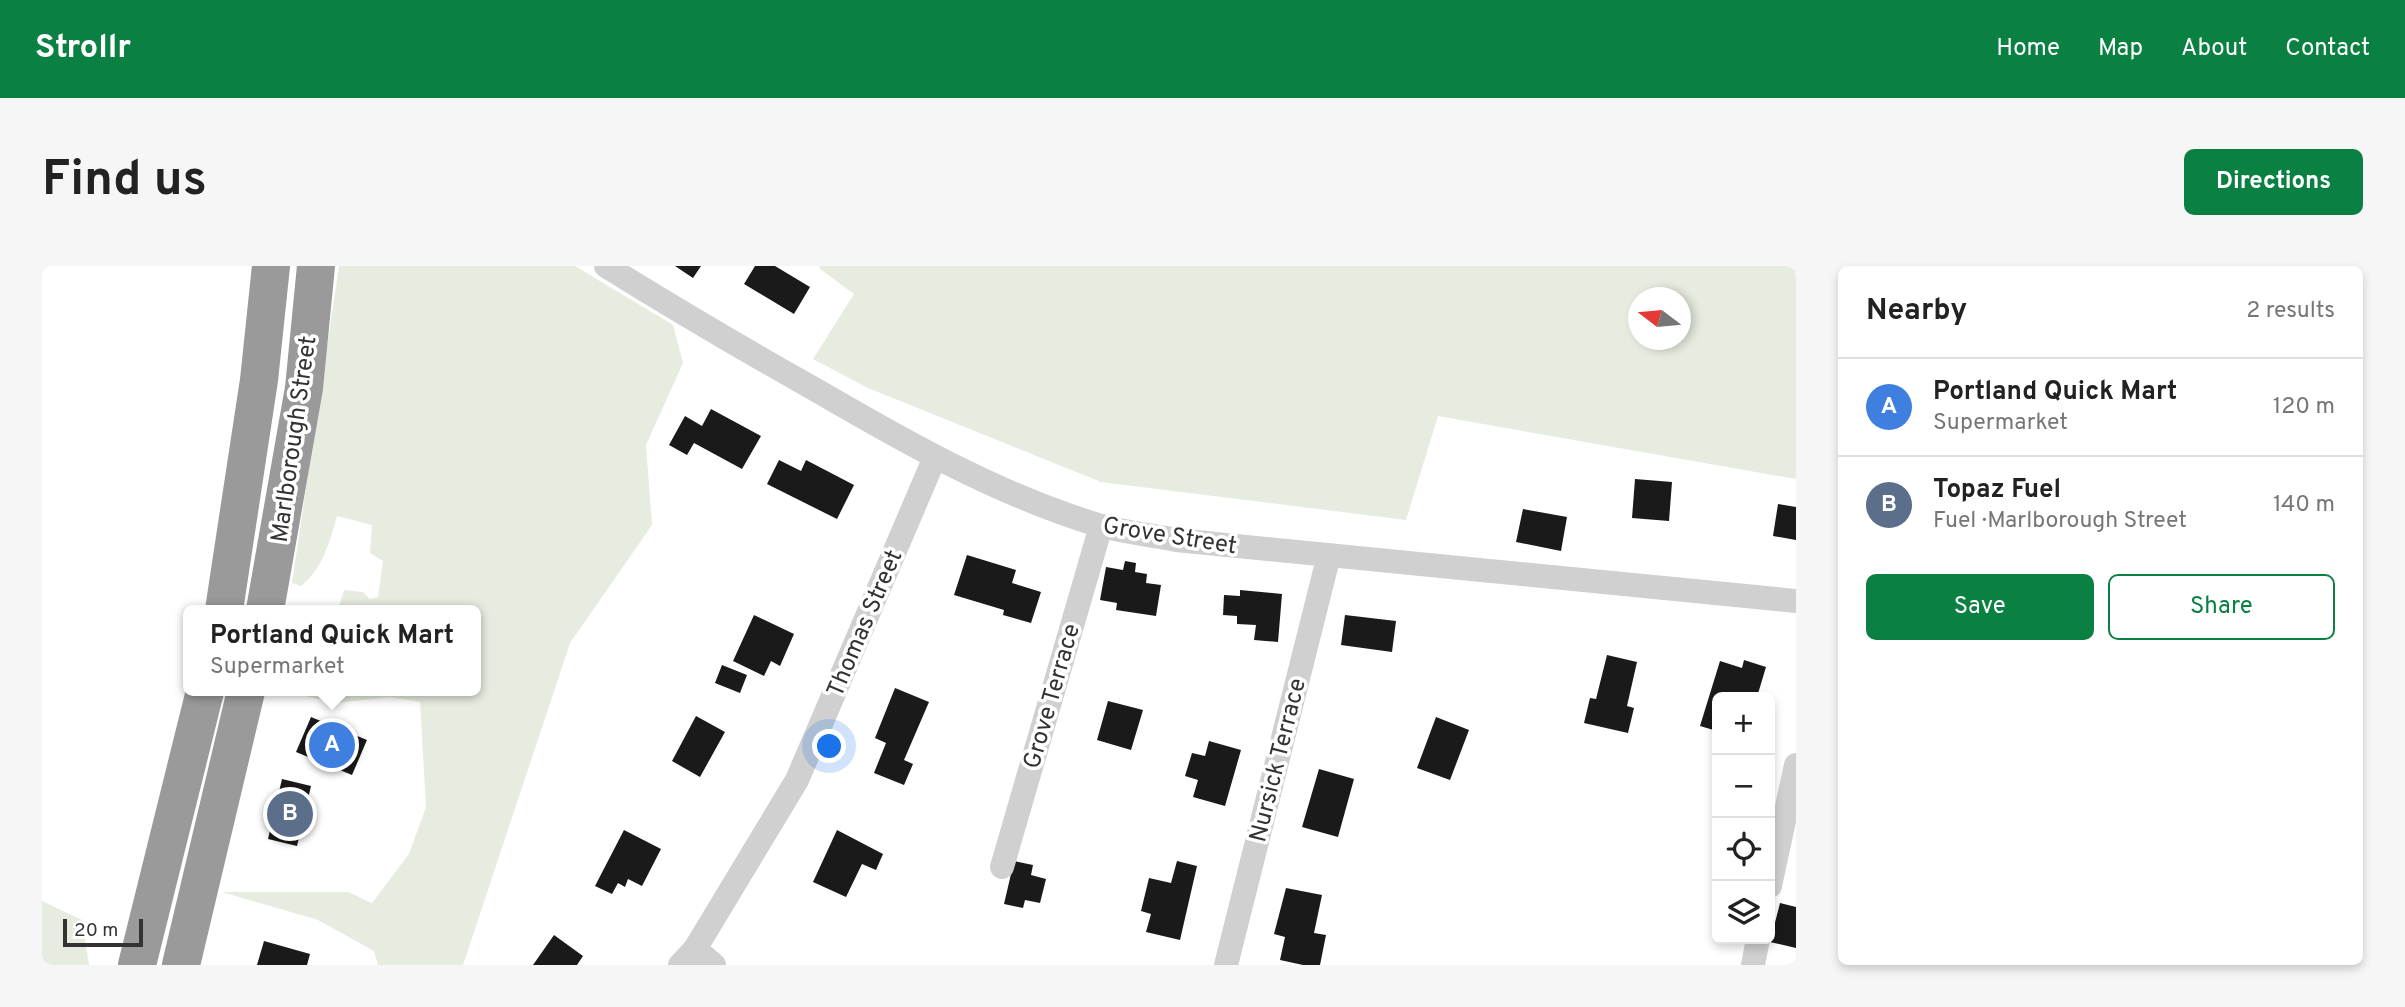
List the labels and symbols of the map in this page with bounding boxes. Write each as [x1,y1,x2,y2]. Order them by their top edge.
north arrow [1628,287,1691,350]
street label: Marlborough Street [266,334,324,545]
street label: Grove Street [1101,512,1239,562]
street label: Thomas Street [821,546,910,702]
street label: Grove Terrace [1018,621,1088,773]
street label: Nursick Terrace [1244,675,1314,845]
pin: A [309,719,355,771]
your location [812,729,846,763]
pin: B [267,788,313,840]
scale bar [63,916,144,948]

